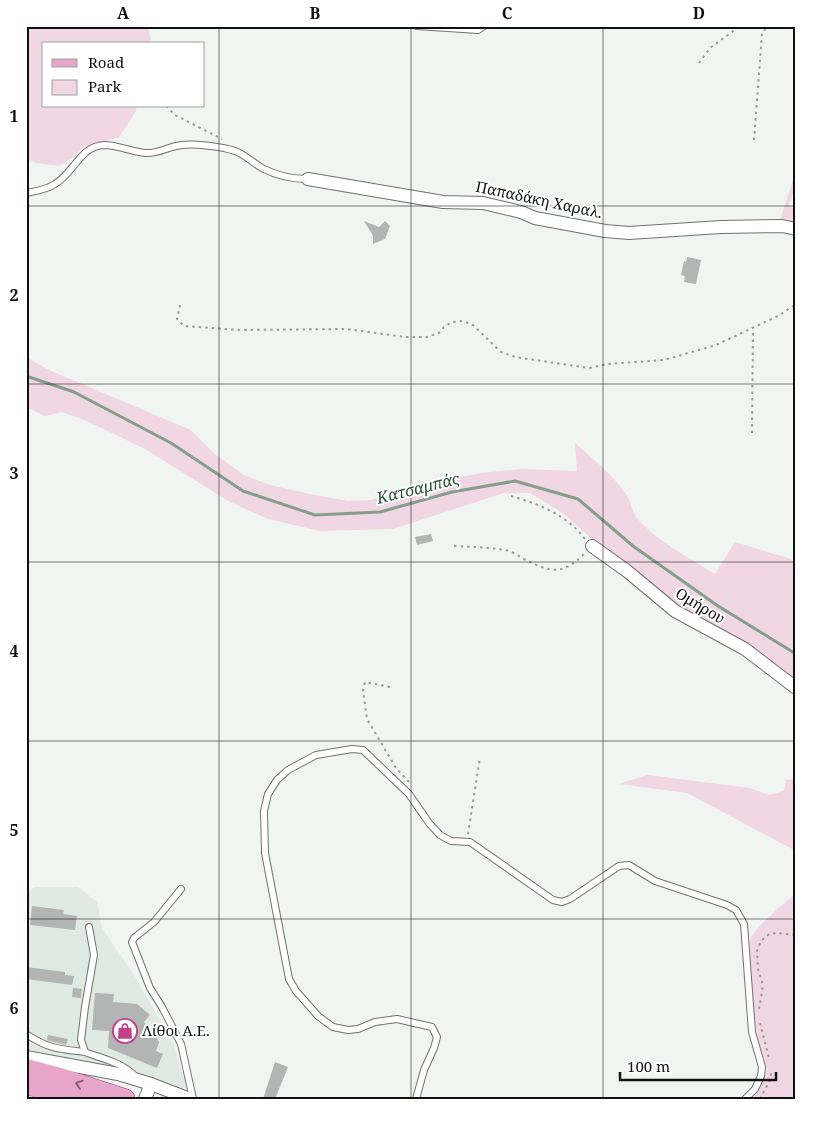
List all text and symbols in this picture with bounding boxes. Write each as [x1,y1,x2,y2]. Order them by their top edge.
text: A [117,2,130,24]
text: B [310,2,321,24]
text: C [502,2,513,24]
text: D [693,2,705,24]
legend [42,42,205,108]
text: Road [88,52,124,72]
text: Park [88,76,122,96]
text: 1 [9,105,19,127]
street label: Παπαδάκη Χαραλ. [474,176,605,222]
text: 2 [9,284,19,306]
text: 3 [9,462,19,484]
water label: Κατσαμπάς [373,467,462,509]
street label: Ομήρου [672,583,729,628]
text: 4 [9,640,19,662]
text: 5 [9,819,19,841]
text: 6 [9,997,19,1019]
shop icon: Λίθοι Α.Ε. [112,1018,138,1044]
place label: Λίθοι Α.Ε. [142,1020,210,1040]
scale bar [620,1050,776,1082]
text: 100 m [627,1056,670,1076]
one-way arrow [75,1079,83,1089]

